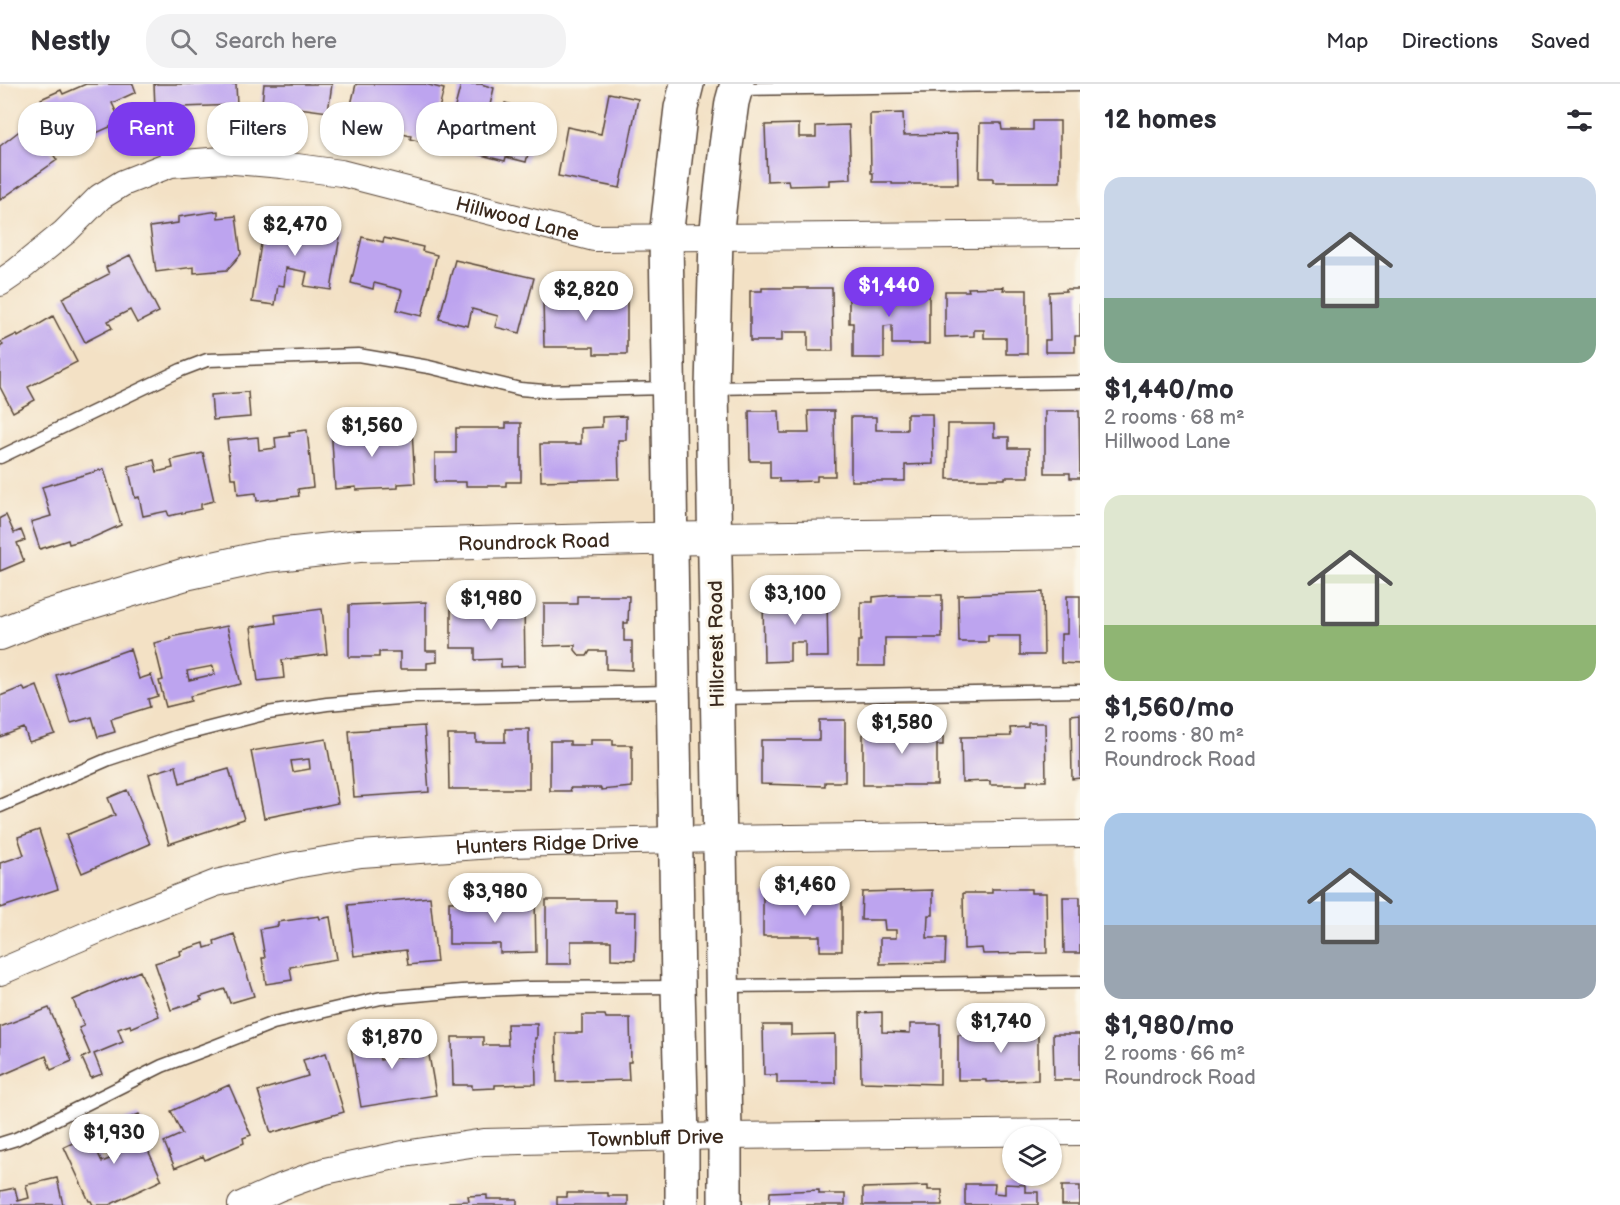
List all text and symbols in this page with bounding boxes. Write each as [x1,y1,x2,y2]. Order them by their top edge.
search box [146,14,566,68]
text: Nestly [30,25,110,58]
icon: search [167,25,200,58]
text: Search here [215,28,337,55]
text: Map [1326,29,1369,54]
text: Directions [1402,29,1498,54]
text: Saved [1531,29,1590,54]
chip: Buy [18,102,96,156]
chip: Rent [108,102,195,156]
chip: Filters [207,102,308,156]
chip: New [320,102,404,156]
chip: Apartment [416,102,557,156]
icon: filters [1563,104,1596,137]
text: 12 homes [1104,105,1216,136]
street label: Hillwood Lane [453,192,582,247]
pin: $2,470 [246,206,344,257]
text: $2,470 [263,213,327,237]
icon: home [1296,216,1404,324]
pin: $1,440 [840,267,938,318]
pin: $2,820 [537,271,635,322]
text: $1,440 [858,274,920,298]
text: $2,820 [553,278,619,302]
text: $1,440/mo [1104,375,1234,406]
text: 2 rooms · 68 m² [1104,406,1245,430]
pin: $1,560 [323,407,421,458]
text: $1,560 [341,414,403,438]
text: Hillwood Lane [1104,430,1230,454]
street label: Roundrock Road [458,529,610,557]
icon: home [1296,534,1404,642]
pin: $3,100 [746,575,844,626]
pin: $1,980 [442,580,540,631]
street label: Hillcrest Road [704,580,730,708]
text: $3,100 [764,582,826,606]
text: $1,980 [460,587,522,611]
text: $1,560/mo [1104,693,1234,724]
pin: $1,580 [853,704,951,755]
text: $1,580 [871,711,933,735]
text: 2 rooms · 80 m² [1104,724,1244,748]
text: Roundrock Road [1104,748,1256,772]
street label: Hunters Ridge Drive [455,830,639,861]
icon: home [1296,852,1404,960]
pin: $1,460 [756,866,854,917]
pin: $3,980 [446,873,544,924]
text: $1,460 [774,873,836,897]
text: $3,980 [462,880,528,904]
pin: $1,740 [952,1003,1050,1054]
text: $1,740 [970,1010,1032,1034]
text: $1,980/mo [1104,1011,1234,1042]
pin: $1,870 [343,1019,441,1070]
text: $1,870 [361,1026,423,1050]
text: 2 rooms · 66 m² [1104,1042,1245,1066]
text: Roundrock Road [1104,1066,1256,1090]
pin: $1,930 [65,1114,163,1165]
text: $1,930 [83,1121,145,1145]
street label: Townbluff Drive [587,1125,724,1152]
map controls [1002,1126,1062,1186]
button: layers [1002,1126,1062,1186]

